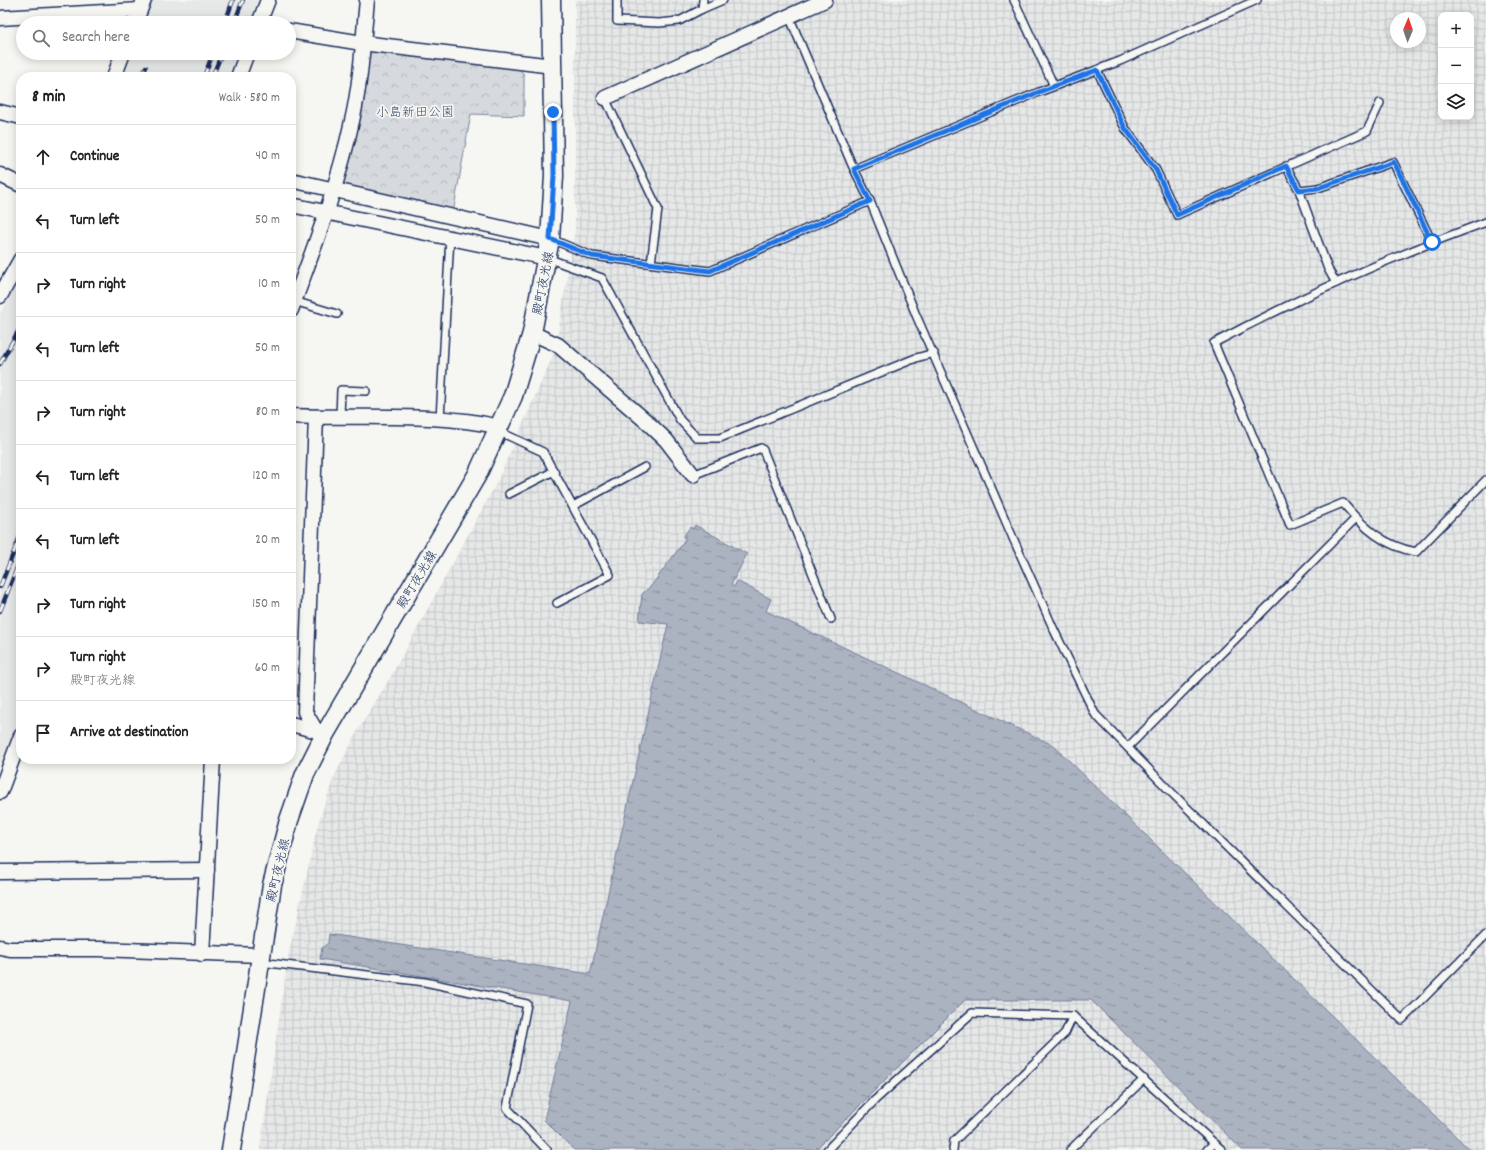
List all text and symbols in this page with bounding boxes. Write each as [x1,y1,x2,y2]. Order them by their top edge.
north arrow [1390,12,1426,48]
map controls [1438,12,1474,120]
button: + [1438,12,1474,48]
search box [16,16,296,60]
icon: search [30,27,52,49]
text: Search here [62,27,130,49]
button: − [1438,48,1474,84]
button: layers [1438,84,1474,120]
text: 8 min [32,86,65,110]
text: Walk · 580 m [219,89,280,108]
route end [544,103,562,121]
park label: 小島新田公園 [376,104,454,123]
icon: ahead [32,146,54,168]
text: Continue [70,146,119,168]
text: 40 m [256,147,280,166]
icon: left [32,210,54,232]
text: Turn left [70,210,119,232]
text: 50 m [255,211,280,230]
route start [1423,233,1441,251]
street label: 殿町夜光線 [529,249,560,317]
icon: right [32,274,54,296]
text: Turn right [70,274,126,296]
text: 10 m [258,275,280,294]
icon: left [32,338,54,360]
text: Turn left [70,338,119,360]
text: 50 m [255,339,280,358]
icon: right [32,402,54,424]
text: Turn right [70,402,126,424]
text: 80 m [256,403,280,422]
icon: left [32,466,54,488]
text: Turn left [70,466,119,488]
text: 120 m [252,467,280,486]
icon: left [32,530,54,552]
text: Turn left [70,530,119,552]
text: 20 m [255,531,280,550]
street label: 殿町夜光線 [393,547,444,613]
icon: right [32,594,54,616]
text: Turn right [70,594,126,616]
text: 150 m [252,595,280,614]
text: Turn right [70,647,126,669]
icon: right [32,658,54,680]
text: 60 m [255,659,280,678]
text: 殿町夜光線 [70,672,135,691]
icon: arrive [32,722,54,744]
text: Arrive at destination [70,722,188,744]
street label: 殿町夜光線 [263,836,296,904]

